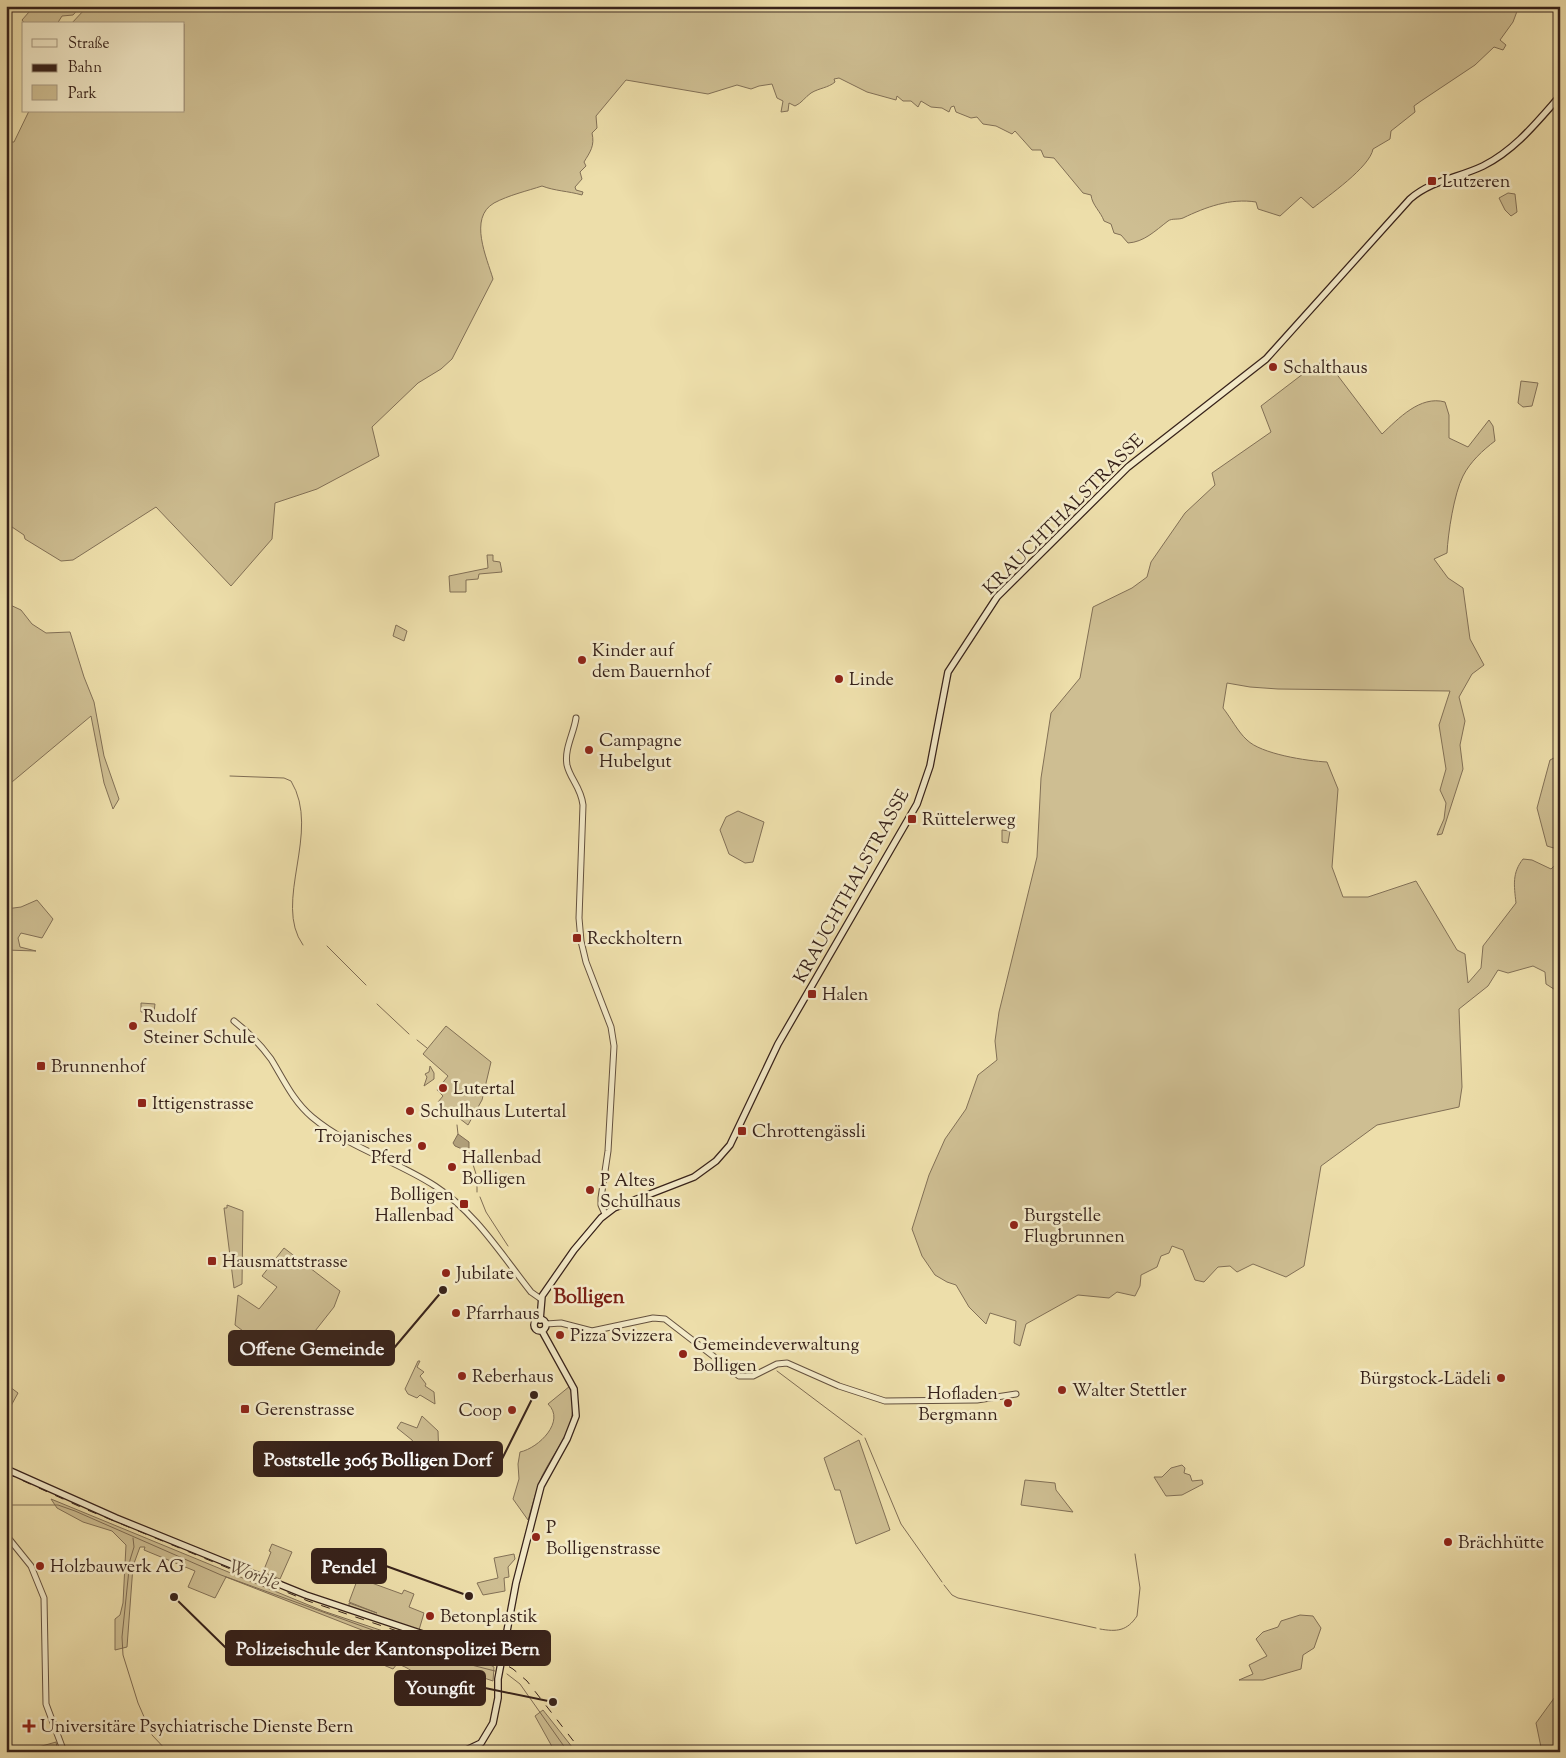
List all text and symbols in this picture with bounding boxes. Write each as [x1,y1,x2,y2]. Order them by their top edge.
legend [22,22,185,112]
text: Straße [68,34,110,55]
text: Bahn [68,58,102,79]
text: Park [68,84,97,105]
place label: Lutzeren [1442,170,1511,196]
marker: Lutzeren [1426,175,1438,187]
place label: Schalthaus [1283,356,1368,382]
marker: Schalthaus [1267,361,1279,373]
street label: KRAUCHTHALSTRASSE [978,429,1151,602]
place label: Kinder auf dem Bauernhof [592,639,712,686]
marker: Kinder auf dem Bauernhof [576,654,588,666]
place label: Linde [849,668,894,694]
marker: Linde [833,673,845,685]
place label: Campagne Hubelgut [599,729,682,776]
marker: Campagne Hubelgut [583,744,595,756]
street label: KRAUCHTHALSTRASSE [788,785,917,989]
place label: Rüttelerweg [922,808,1016,834]
marker: Rüttelerweg [906,813,918,825]
place label: Reckholtern [587,927,683,953]
marker: Reckholtern [571,932,583,944]
place label: Halen [822,983,869,1009]
marker: Halen [806,988,818,1000]
place label: Rudolf Steiner Schule [143,1005,256,1052]
marker: Rudolf Steiner Schule [127,1020,139,1032]
place label: Brunnenhof [51,1055,147,1081]
marker: Brunnenhof [35,1060,47,1072]
place label: Lutertal [453,1077,515,1103]
marker: Lutertal [437,1082,449,1094]
place label: Ittigenstrasse [152,1092,254,1118]
marker: Ittigenstrasse [136,1097,148,1109]
place label: Schulhaus Lutertal [420,1100,566,1126]
marker: Schulhaus Lutertal [404,1105,416,1117]
place label: Chrottengässli [752,1120,866,1146]
place label: Trojanisches Pferd [314,1125,412,1172]
marker: Chrottengässli [736,1125,748,1137]
marker: Trojanisches Pferd [416,1140,428,1152]
place label: Hallenbad Bolligen [462,1146,541,1193]
marker: Hallenbad Bolligen [446,1161,458,1173]
place label: P Altes Schulhaus [600,1169,681,1216]
place label: Bolligen Hallenbad [375,1183,454,1230]
marker: P Altes Schulhaus [584,1184,596,1196]
marker: Bolligen Hallenbad [458,1198,470,1210]
place label: Burgstelle Flugbrunnen [1024,1204,1125,1251]
marker: Burgstelle Flugbrunnen [1008,1219,1020,1231]
place label: Hausmattstrasse [222,1250,348,1276]
marker: Hausmattstrasse [206,1255,218,1267]
place label: Jubilate [455,1262,514,1288]
marker: Jubilate [440,1267,452,1279]
district label: Bolligen [554,1284,625,1313]
place label: Pfarrhaus [466,1302,540,1328]
marker: Pfarrhaus [450,1307,462,1319]
place label: Pizza Svizzera [570,1324,673,1350]
marker: Pizza Svizzera [554,1329,566,1341]
callout: Offene Gemeinde [229,1331,394,1365]
place label: Gemeindeverwaltung Bolligen [693,1333,859,1380]
text: Offene Gemeinde [240,1337,385,1364]
marker: Gemeindeverwaltung Bolligen [677,1348,689,1360]
place label: Reberhaus [472,1365,554,1391]
place label: Bürgstock-Lädeli [1360,1367,1491,1393]
marker: Reberhaus [456,1370,468,1382]
marker: Bürgstock-Lädeli [1495,1372,1507,1384]
place label: Walter Stettler [1072,1379,1187,1405]
place label: Hofladen Bergmann [918,1382,998,1429]
marker: Walter Stettler [1056,1384,1068,1396]
marker: Hofladen Bergmann [1002,1397,1014,1409]
place label: Gerenstrasse [255,1398,355,1424]
place label: Coop [458,1399,502,1425]
marker: Gerenstrasse [239,1403,251,1415]
marker: Coop [506,1404,518,1416]
callout: Poststelle 3065 Bolligen Dorf [254,1442,502,1476]
text: Poststelle 3065 Bolligen Dorf [264,1448,494,1475]
place label: P Bolligenstrasse [546,1516,661,1563]
marker: P Bolligenstrasse [530,1531,542,1543]
place label: Brächhütte [1458,1531,1544,1557]
marker: Brächhütte [1442,1536,1454,1548]
callout: Pendel [312,1549,386,1583]
water label: Worble [225,1554,284,1599]
place label: Holzbauwerk AG [50,1555,184,1581]
text: Pendel [322,1555,377,1582]
marker: Holzbauwerk AG [34,1560,46,1572]
place label: Betonplastik [440,1605,538,1631]
marker: Betonplastik [424,1610,436,1622]
callout: Polizeischule der Kantonspolizei Bern [226,1631,550,1665]
text: Polizeischule der Kantonspolizei Bern [236,1637,541,1664]
callout: Youngfit [395,1671,485,1705]
text: Youngfit [405,1676,476,1703]
place label: Universitäre Psychiatrische Dienste Bern [40,1715,354,1741]
marker: Universitäre Psychiatrische Dienste Bern [22,1719,36,1733]

